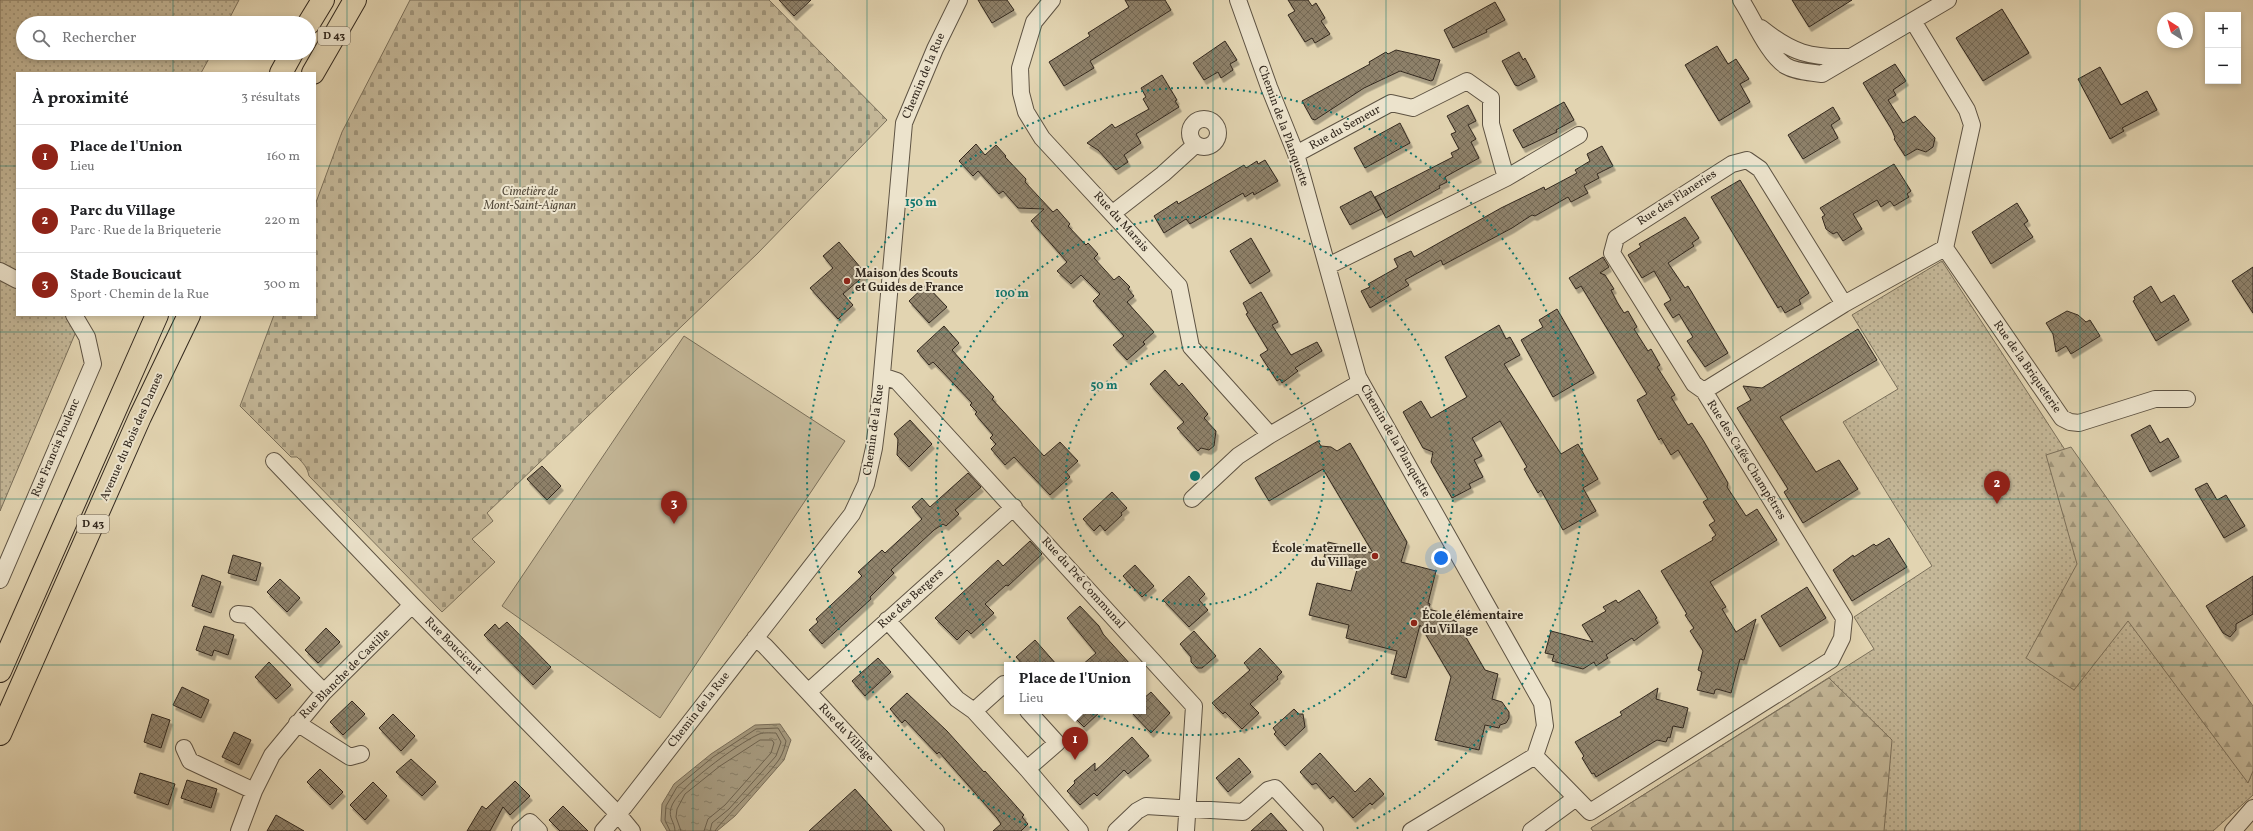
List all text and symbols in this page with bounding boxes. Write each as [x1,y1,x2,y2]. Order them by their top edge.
north arrow [2157,12,2193,48]
map controls [2205,12,2241,84]
button: + [2205,12,2241,48]
search box [16,16,316,60]
icon: search [30,27,52,49]
road number: D 43 [318,27,350,45]
text: Rechercher [62,28,136,49]
street label: Chemin de la Rue [899,30,949,121]
button: − [2205,48,2241,84]
street label: Chemin de la Planquette [1254,63,1312,189]
text: À proximité [32,87,129,110]
text: 3 résultats [241,89,300,107]
street label: Rue du Semeur [1306,102,1384,154]
text: Place de l'Union [70,137,182,158]
text: 1 [42,148,48,166]
text: 160 m [266,148,300,166]
text: Lieu [70,158,95,176]
street label: Rue des Flaneries [1634,166,1720,230]
park label: Cimetière de Mont-Saint-Aignan [483,184,576,214]
street label: Rue du Marais [1090,188,1152,256]
text: 150 m [905,195,937,211]
text: Parc du Village [70,201,175,222]
text: 2 [42,212,48,230]
text: 220 m [264,212,300,230]
text: Parc · Rue de la Briqueterie [70,222,221,240]
text: Stade Boucicaut [70,265,182,286]
place label: Maison des Scouts et Guides de France [855,266,964,296]
text: 3 [42,276,48,294]
text: 300 m [264,276,300,294]
marker: Maison des Scouts et Guides de France [842,276,852,286]
text: Sport · Chemin de la Rue [70,286,209,304]
text: 100 m [995,286,1029,302]
street label: Rue de la Briqueterie [1989,318,2065,417]
street label: Avenue du Bois des Dames [96,370,168,504]
text: 50 m [1090,378,1118,394]
street label: Chemin de la Planquette [1356,382,1434,501]
street label: Chemin de la Rue [860,383,888,477]
street label: Rue Francis Poulenc [28,396,84,500]
street label: Rue des Cafés Champêtres [1703,397,1789,523]
centre of rings [1188,469,1202,483]
pin: 2 [1984,471,2010,504]
pin: 3 [661,491,687,524]
road number: D 43 [77,515,109,533]
street label: Rue du Pré Communal [1038,534,1129,633]
place label: École maternelle du Village [1272,540,1367,571]
your location [1431,548,1451,568]
marker: École maternelle du Village [1370,551,1380,561]
street label: Rue des Bergers [875,565,947,633]
place label: École élémentaire du Village [1422,607,1523,638]
street label: Rue Boucicaut [421,614,485,678]
marker: École élémentaire du Village [1409,618,1419,628]
street label: Rue Blanche de Castille [296,625,394,723]
popup [1004,662,1146,714]
street label: Chemin de la Rue [664,669,734,751]
text: Place de l'Union [1019,669,1131,690]
text: Lieu [1019,690,1044,708]
street label: Rue du Village [815,700,878,766]
pin: 1 [1062,727,1088,760]

